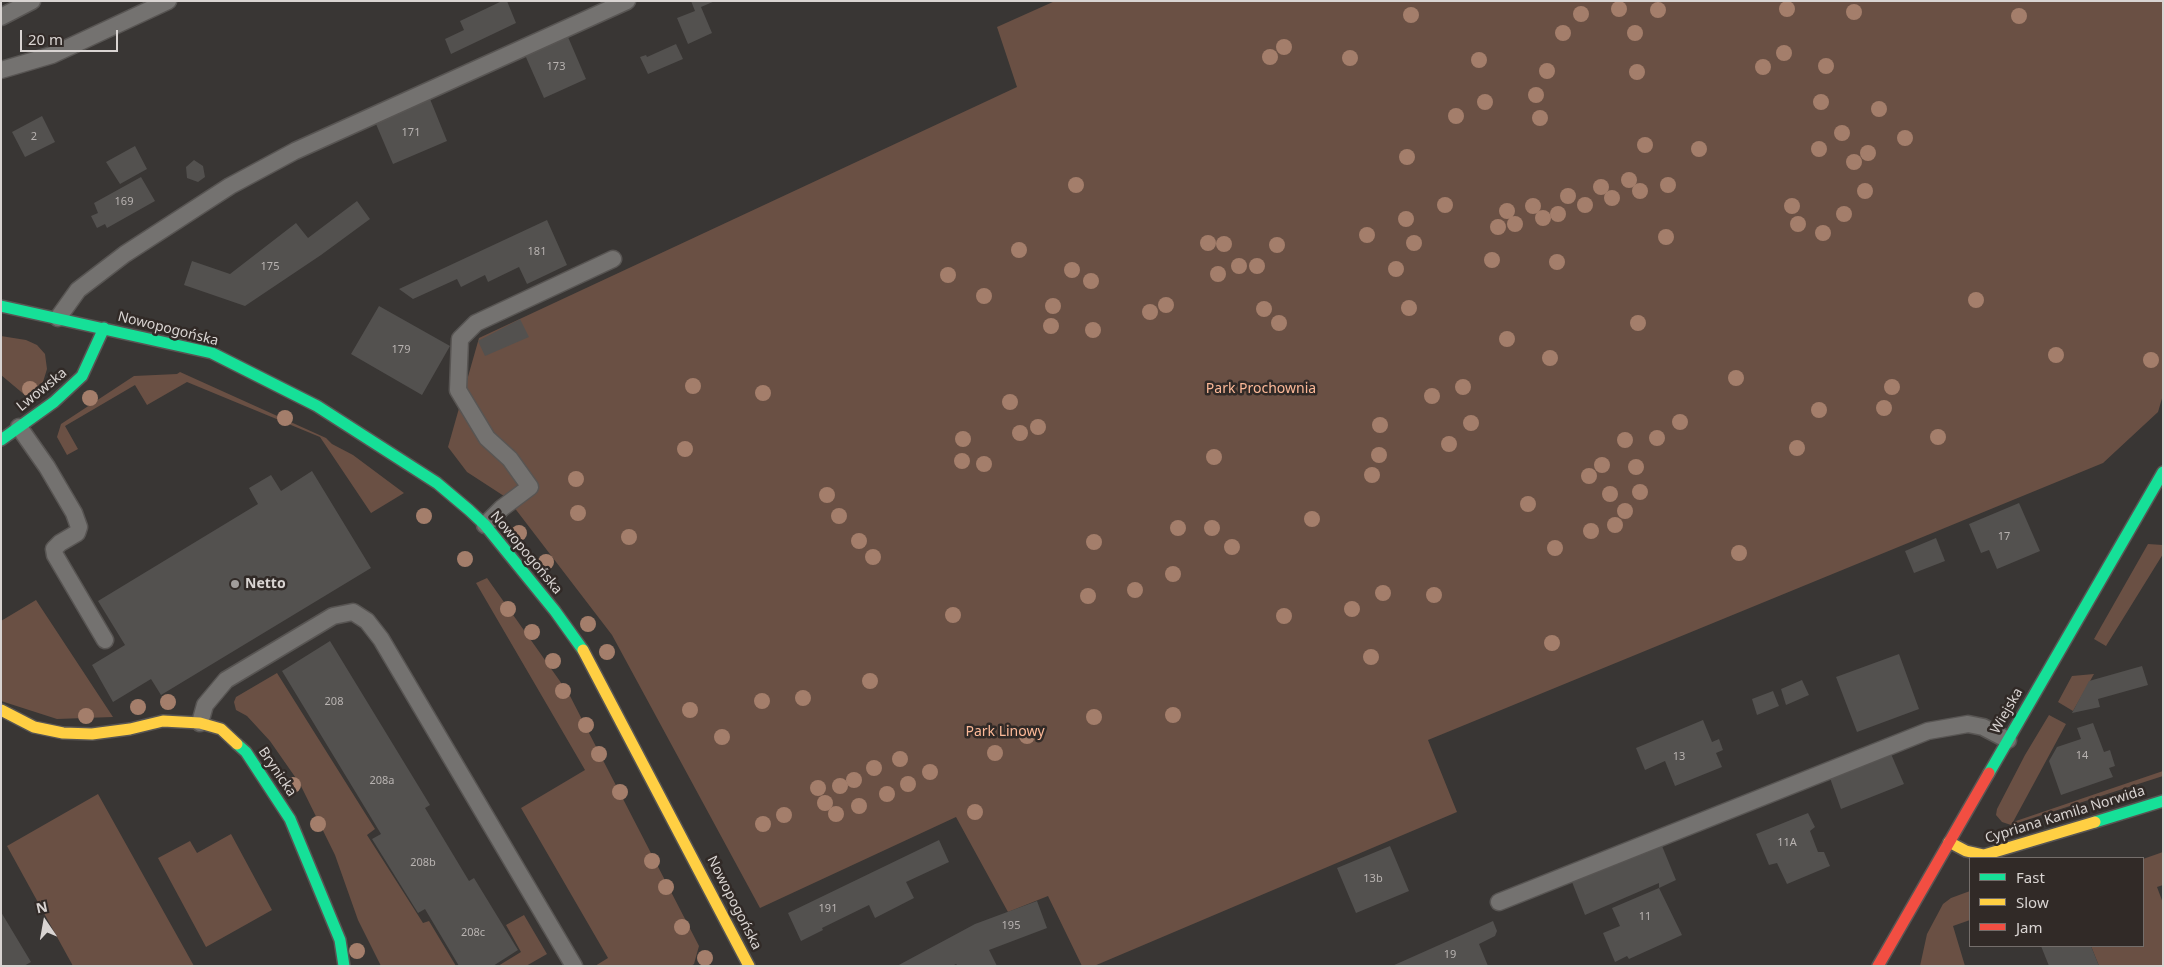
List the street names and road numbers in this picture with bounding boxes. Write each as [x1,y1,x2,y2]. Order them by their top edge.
street label: Nowopogońska [116,308,220,350]
street label: Lwowska [14,365,70,415]
street label: Nowopogońska [486,508,566,598]
street label: Wiejska [1987,685,2027,737]
street label: Brynicka [254,744,300,800]
street label: Cypriana Kamila Norwida [1983,783,2147,847]
street label: Nowopogońska [703,853,765,953]

